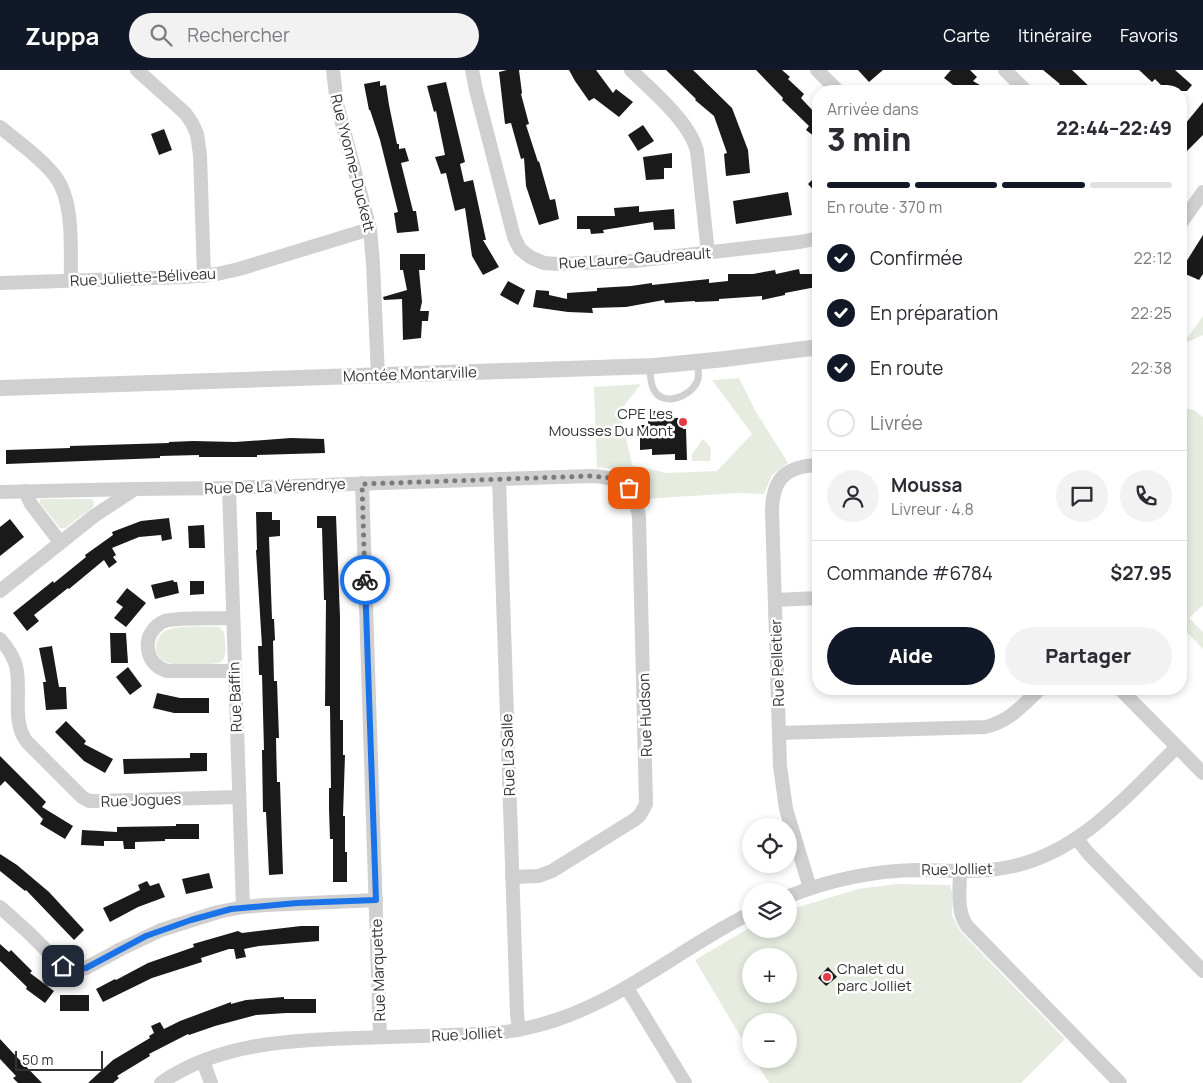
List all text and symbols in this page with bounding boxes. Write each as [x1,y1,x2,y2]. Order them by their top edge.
search box [129,13,479,58]
text: Zuppa [25,19,99,52]
icon: search [147,21,175,49]
text: Rechercher [187,22,290,48]
text: Carte [943,23,990,47]
text: Itinéraire [1018,23,1092,47]
text: Favoris [1120,23,1178,47]
street label: Rue Yvonne-Duckett [326,92,380,234]
text: Arrivée dans [827,98,919,120]
text: 22:44–22:49 [1056,115,1172,141]
text: 3 min [827,117,911,161]
text: En route · 370 m [827,196,942,218]
street label: Rue Laure-Gaudreault [558,242,712,274]
icon: check [827,244,855,272]
text: Confirmée [870,245,963,271]
text: 22:12 [1134,247,1172,269]
street label: Rue Juliette-Béliveau [69,263,217,291]
icon: check [827,299,855,327]
text: En préparation [870,300,998,326]
text: 22:25 [1131,302,1172,324]
icon: check [827,354,855,382]
text: En route [870,355,943,381]
text: 22:38 [1131,357,1172,379]
street label: Montée Montarville [343,361,478,387]
place label: CPE Les Mousses Du Mont [549,403,673,441]
text: Livrée [870,410,923,436]
marker: CPE Les Mousses Du Mont [677,416,689,428]
pin [608,467,650,509]
button: person [827,470,879,522]
button: chat [1056,470,1108,522]
button: phone [1120,470,1172,522]
text: Moussa [891,472,962,498]
street label: Rue De La Vérendrye [204,473,346,499]
icon: bag [615,474,643,502]
text: Livreur · 4.8 [891,498,974,520]
courier [340,555,390,605]
text: Commande #6784 [827,560,993,586]
text: $27.95 [1110,560,1172,586]
icon: bike [351,566,379,594]
street label: Rue Pelletier [765,618,789,707]
button: Aide [827,627,995,685]
button: Partager [1005,627,1172,685]
street label: Rue Baffin [223,661,247,732]
street label: Rue Hudson [633,673,657,757]
street label: Rue La Salle [496,713,520,797]
street label: Rue Jogues [100,788,182,812]
map controls [742,818,797,1068]
button: locate [742,818,797,873]
street label: Rue Jolliet [921,858,993,880]
button: layers [742,883,797,938]
street label: Rue Marquette [366,918,390,1022]
pin [42,945,84,987]
button: + [742,948,797,1003]
icon: home [49,952,77,980]
place label: Chalet du parc Jolliet [837,958,912,996]
marker: Chalet du parc Jolliet [821,971,833,983]
button: − [742,1013,797,1068]
street label: Rue Jolliet [431,1022,503,1046]
scale bar [15,1048,102,1071]
text: 50 m [22,1050,53,1069]

